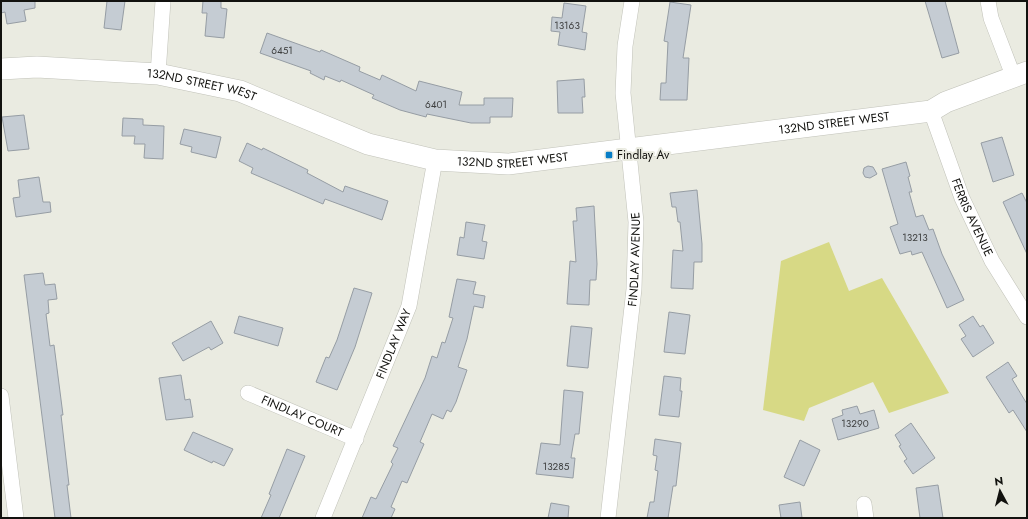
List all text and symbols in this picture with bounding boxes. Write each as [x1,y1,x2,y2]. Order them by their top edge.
house number: 13163 [554,18,580,33]
house number: 6451 [271,43,293,58]
street label: 132ND STREET WEST [146,64,259,106]
house number: 6401 [425,97,447,112]
street label: 132ND STREET WEST [777,107,891,139]
place label: Findlay Av [617,146,670,164]
street label: 132ND STREET WEST [456,148,569,173]
marker: Findlay Av [604,150,614,160]
street label: FERRIS AVENUE [947,176,997,259]
street label: FINDLAY AVENUE [623,211,645,308]
house number: 13213 [902,230,928,245]
street label: FINDLAY WAY [371,306,416,382]
street label: FINDLAY COURT [259,391,346,442]
house number: 13290 [841,416,869,431]
house number: 13285 [543,459,570,474]
north arrow [980,471,1020,511]
text: N [993,473,1004,490]

